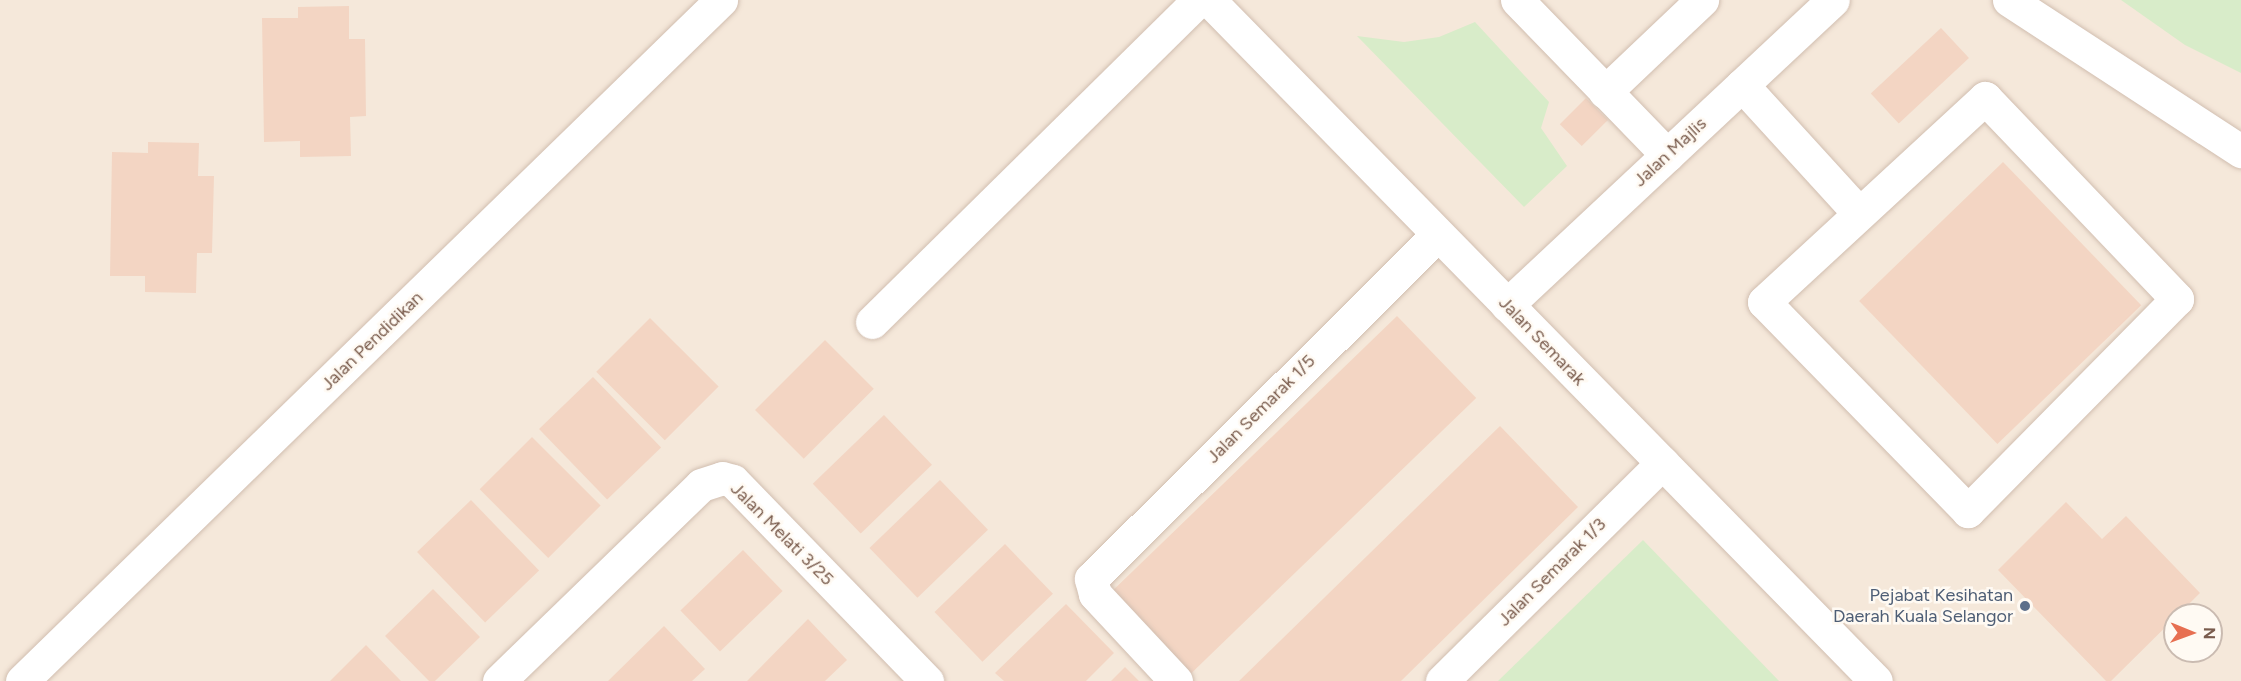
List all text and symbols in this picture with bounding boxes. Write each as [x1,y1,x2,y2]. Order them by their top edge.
street label: Jalan Majlis [1629,113,1711,191]
street label: Jalan Pendidikan [317,287,427,395]
street label: Jalan Semarak [1494,292,1590,390]
street label: Jalan Semarak 1/5 [1202,350,1320,468]
street label: Jalan Melati 3/25 [726,478,838,590]
street label: Jalan Semarak 1/3 [1493,513,1611,631]
place label: Pejabat Kesihatan Daerah Kuala Selangor [1833,585,2013,628]
marker: Pejabat Kesihatan Daerah Kuala Selangor [2018,599,2032,613]
north arrow [2163,603,2223,663]
text: N [2200,627,2219,640]

